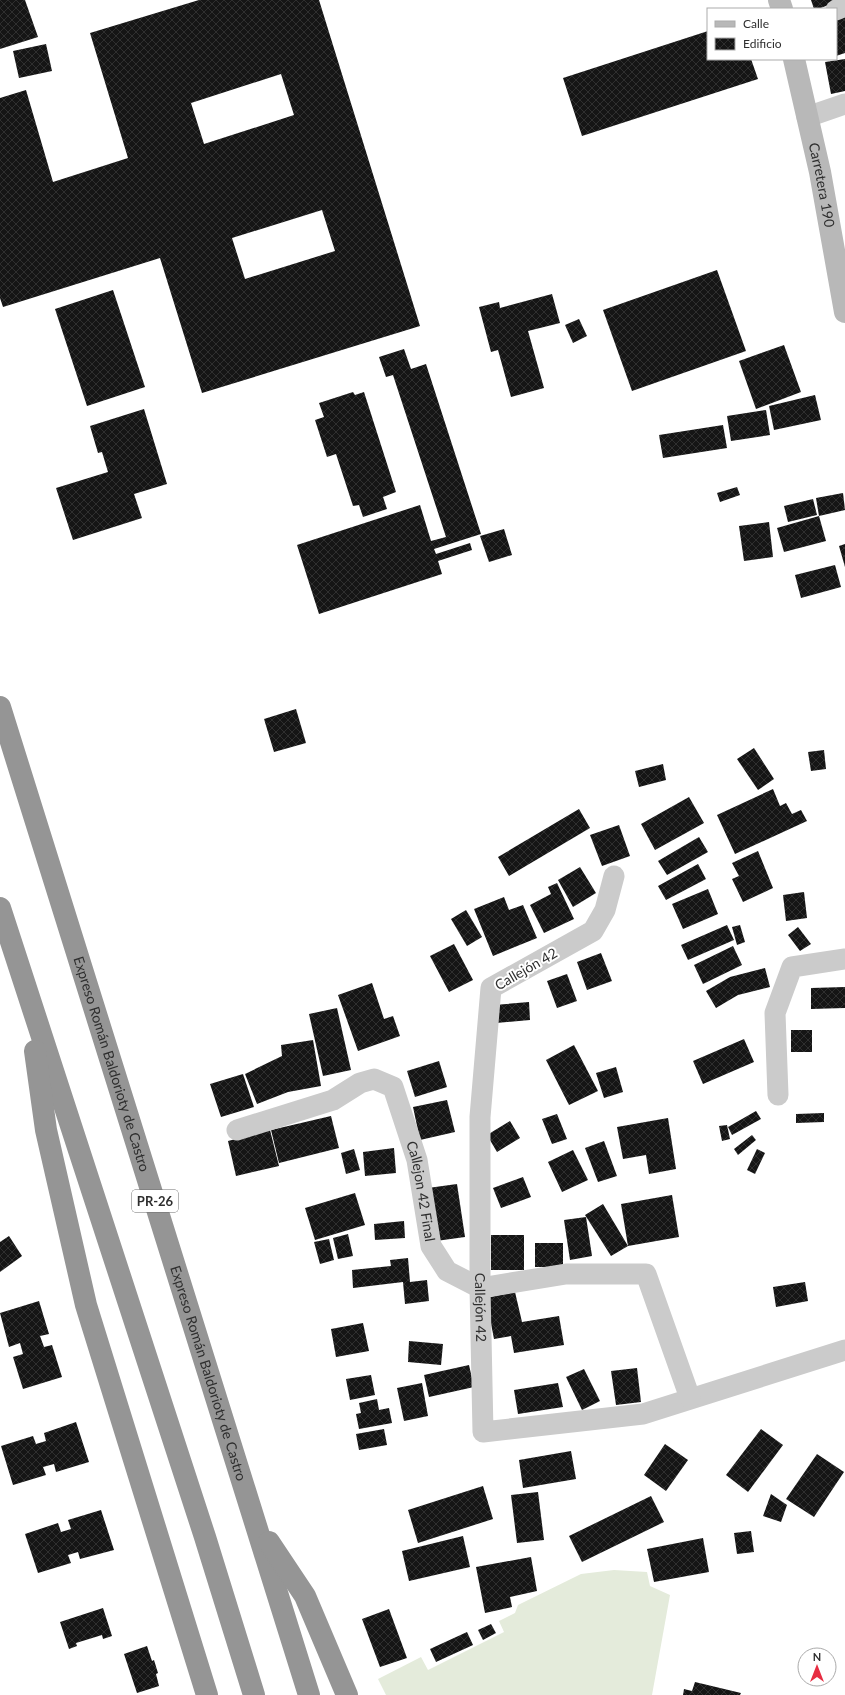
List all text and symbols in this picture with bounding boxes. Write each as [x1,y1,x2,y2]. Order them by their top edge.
legend [707,8,837,60]
text: Calle [743,16,769,31]
text: Edificio [743,36,782,51]
street label: Carretera 190 [805,141,839,229]
street label: Callejón 42 [492,944,560,993]
street label: Expreso Román Baldorioty de Castro [70,954,154,1174]
street label: Callejon 42 Final [403,1139,439,1243]
road number: PR-26 [132,1190,178,1212]
street label: Expreso Román Baldorioty de Castro [167,1263,251,1483]
street label: Callejón 42 [472,1273,490,1342]
north arrow [797,1647,837,1687]
text: N [813,1650,821,1663]

